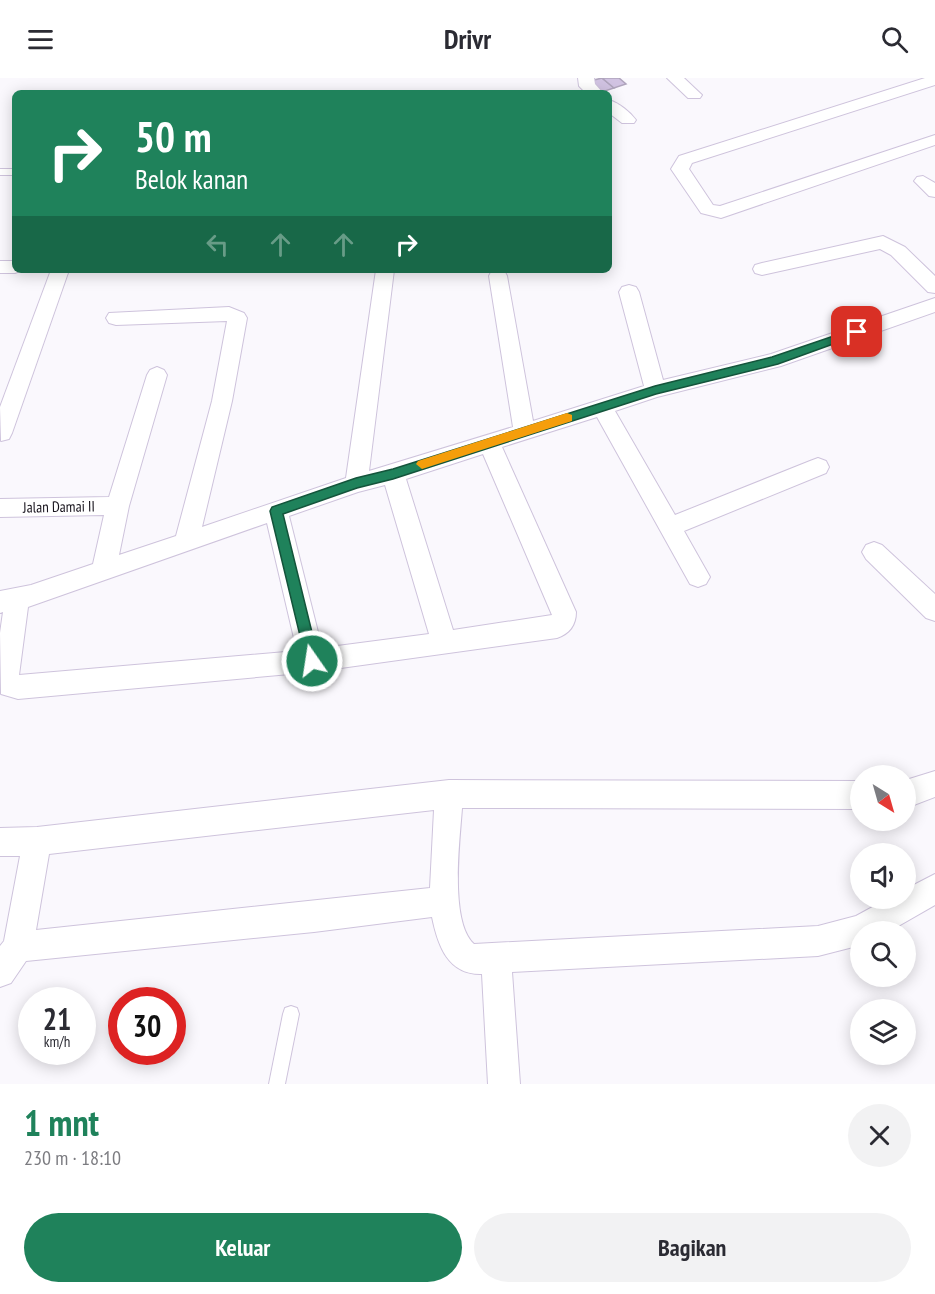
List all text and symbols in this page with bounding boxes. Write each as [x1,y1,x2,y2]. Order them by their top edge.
text: Drivr [444,22,491,56]
icon: menu [24,23,57,56]
icon: search [878,23,911,56]
text: 50 m [135,109,212,164]
icon: right [36,114,114,192]
text: Belok kanan [135,162,248,196]
icon: left [201,228,234,261]
icon: ahead [264,228,297,261]
icon: ahead [327,228,360,261]
icon: right [390,228,423,261]
pin [831,306,882,357]
icon: arrive [840,315,873,348]
street label: Jalan Damai II [22,496,95,517]
position arrow [280,629,344,693]
north arrow [850,765,916,831]
map controls [850,765,916,1065]
button: sound [850,843,916,909]
button: search [850,921,916,987]
speed limit sign: 30 [108,987,186,1065]
text: 21 [43,999,71,1038]
button: layers [850,999,916,1065]
text: km/h [44,1032,70,1051]
text: 1 mnt [24,1099,99,1146]
button: close [848,1104,911,1167]
text: 230 m · 18:10 [24,1145,121,1171]
button: Keluar [24,1213,462,1282]
button: Bagikan [474,1213,911,1282]

